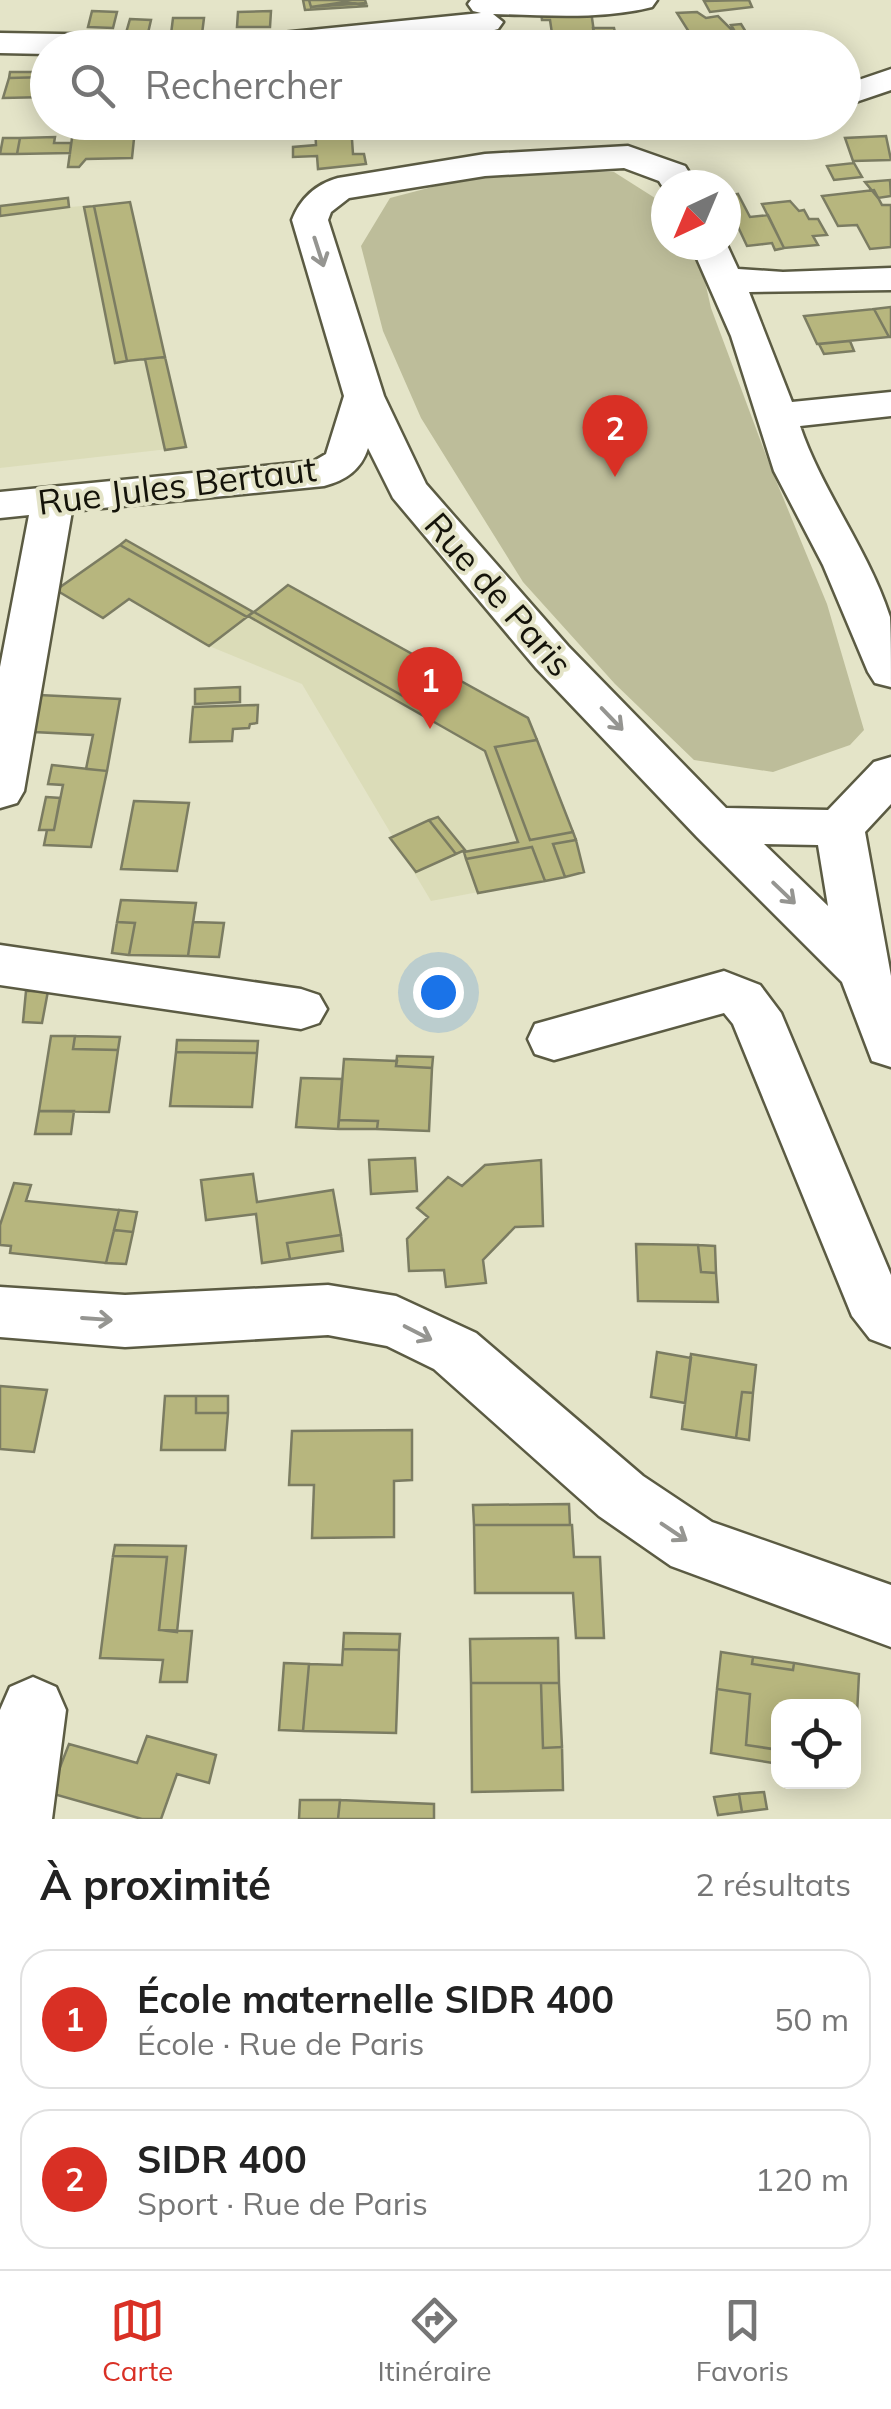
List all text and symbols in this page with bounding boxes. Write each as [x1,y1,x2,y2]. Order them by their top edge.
search box [30,30,861,140]
icon: search [65,58,120,113]
text: Rechercher [145,61,342,109]
north arrow [651,170,741,260]
one-way arrow [312,236,330,267]
pin: 2 [582,394,648,477]
street label: Rue Jules Bertaut [35,446,319,524]
street label: Rue de Paris [416,503,582,685]
pin: 1 [398,646,462,729]
one-way arrow [599,706,623,730]
one-way arrow [771,881,795,905]
your location [413,967,464,1018]
one-way arrow [81,1310,113,1329]
one-way arrow [403,1324,433,1343]
one-way arrow [659,1521,687,1542]
map controls [771,1699,861,1789]
button: locate [771,1699,861,1789]
text: À proximité [40,1858,271,1911]
text: 2 résultats [695,1864,851,1904]
text: École maternelle SIDR 400 [137,1975,614,2023]
text: 1 [65,1999,84,2039]
text: 50 m [774,1999,849,2039]
text: École · Rue de Paris [137,2023,424,2063]
text: SIDR 400 [137,2135,307,2183]
text: 2 [65,2159,84,2199]
text: 120 m [755,2159,849,2199]
text: Sport · Rue de Paris [137,2183,428,2223]
tab: Carte [102,2293,173,2388]
tab: Itinéraire [378,2293,492,2388]
tab: Favoris [696,2293,789,2388]

